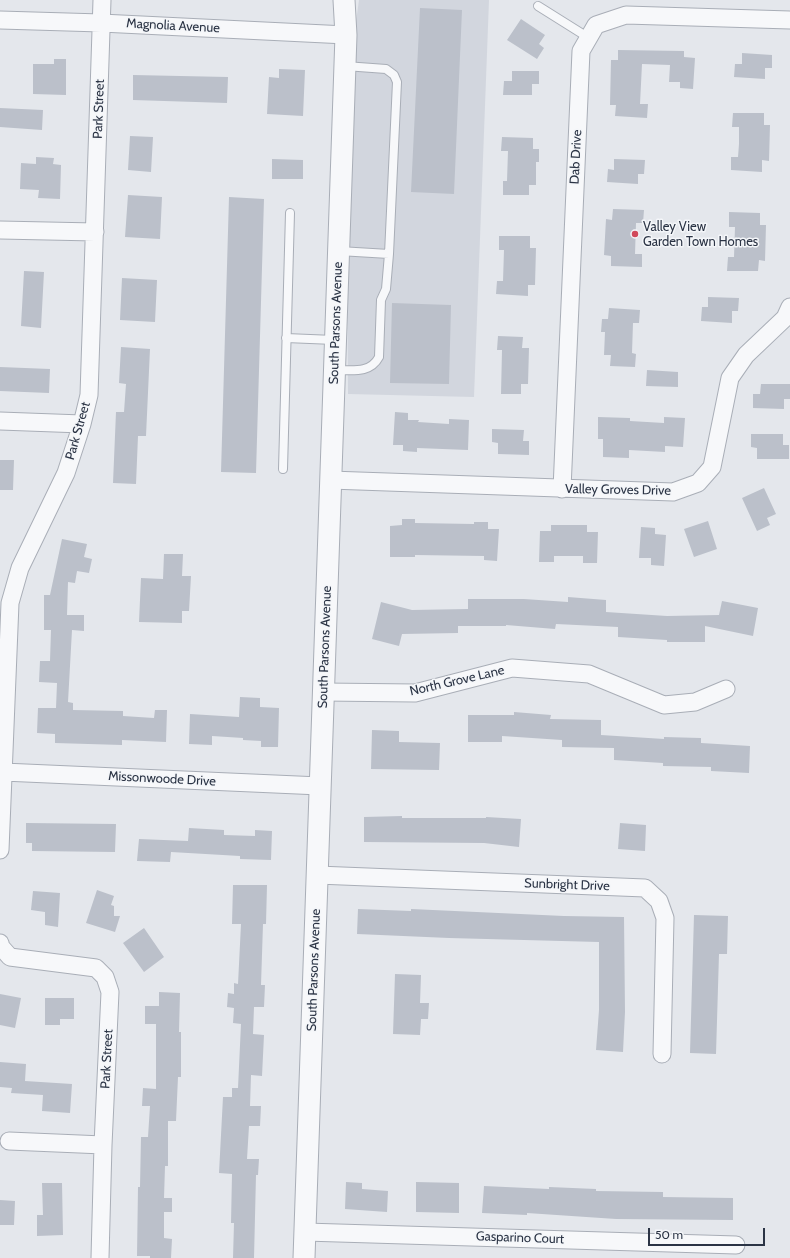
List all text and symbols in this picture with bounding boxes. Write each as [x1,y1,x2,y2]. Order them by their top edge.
street label: Magnolia Avenue [126,16,220,36]
street label: Park Street [90,79,108,139]
street label: Dab Drive [567,129,585,185]
place label: Valley View Garden Town Homes [643,219,758,250]
marker: Valley View Garden Town Homes [630,229,640,239]
street label: South Parsons Avenue [326,261,346,385]
street label: Park Street [62,400,94,462]
street label: Valley Groves Drive [565,481,671,499]
street label: South Parsons Avenue [315,585,335,709]
street label: North Grove Lane [408,663,506,699]
street label: Missonwoode Drive [108,768,216,790]
street label: Sunbright Drive [524,876,610,894]
street label: South Parsons Avenue [304,908,324,1032]
street label: Park Street [98,1029,116,1089]
scale bar [650,1220,767,1246]
text: 50 m [655,1227,683,1242]
street label: Gasparino Court [476,1229,564,1247]

